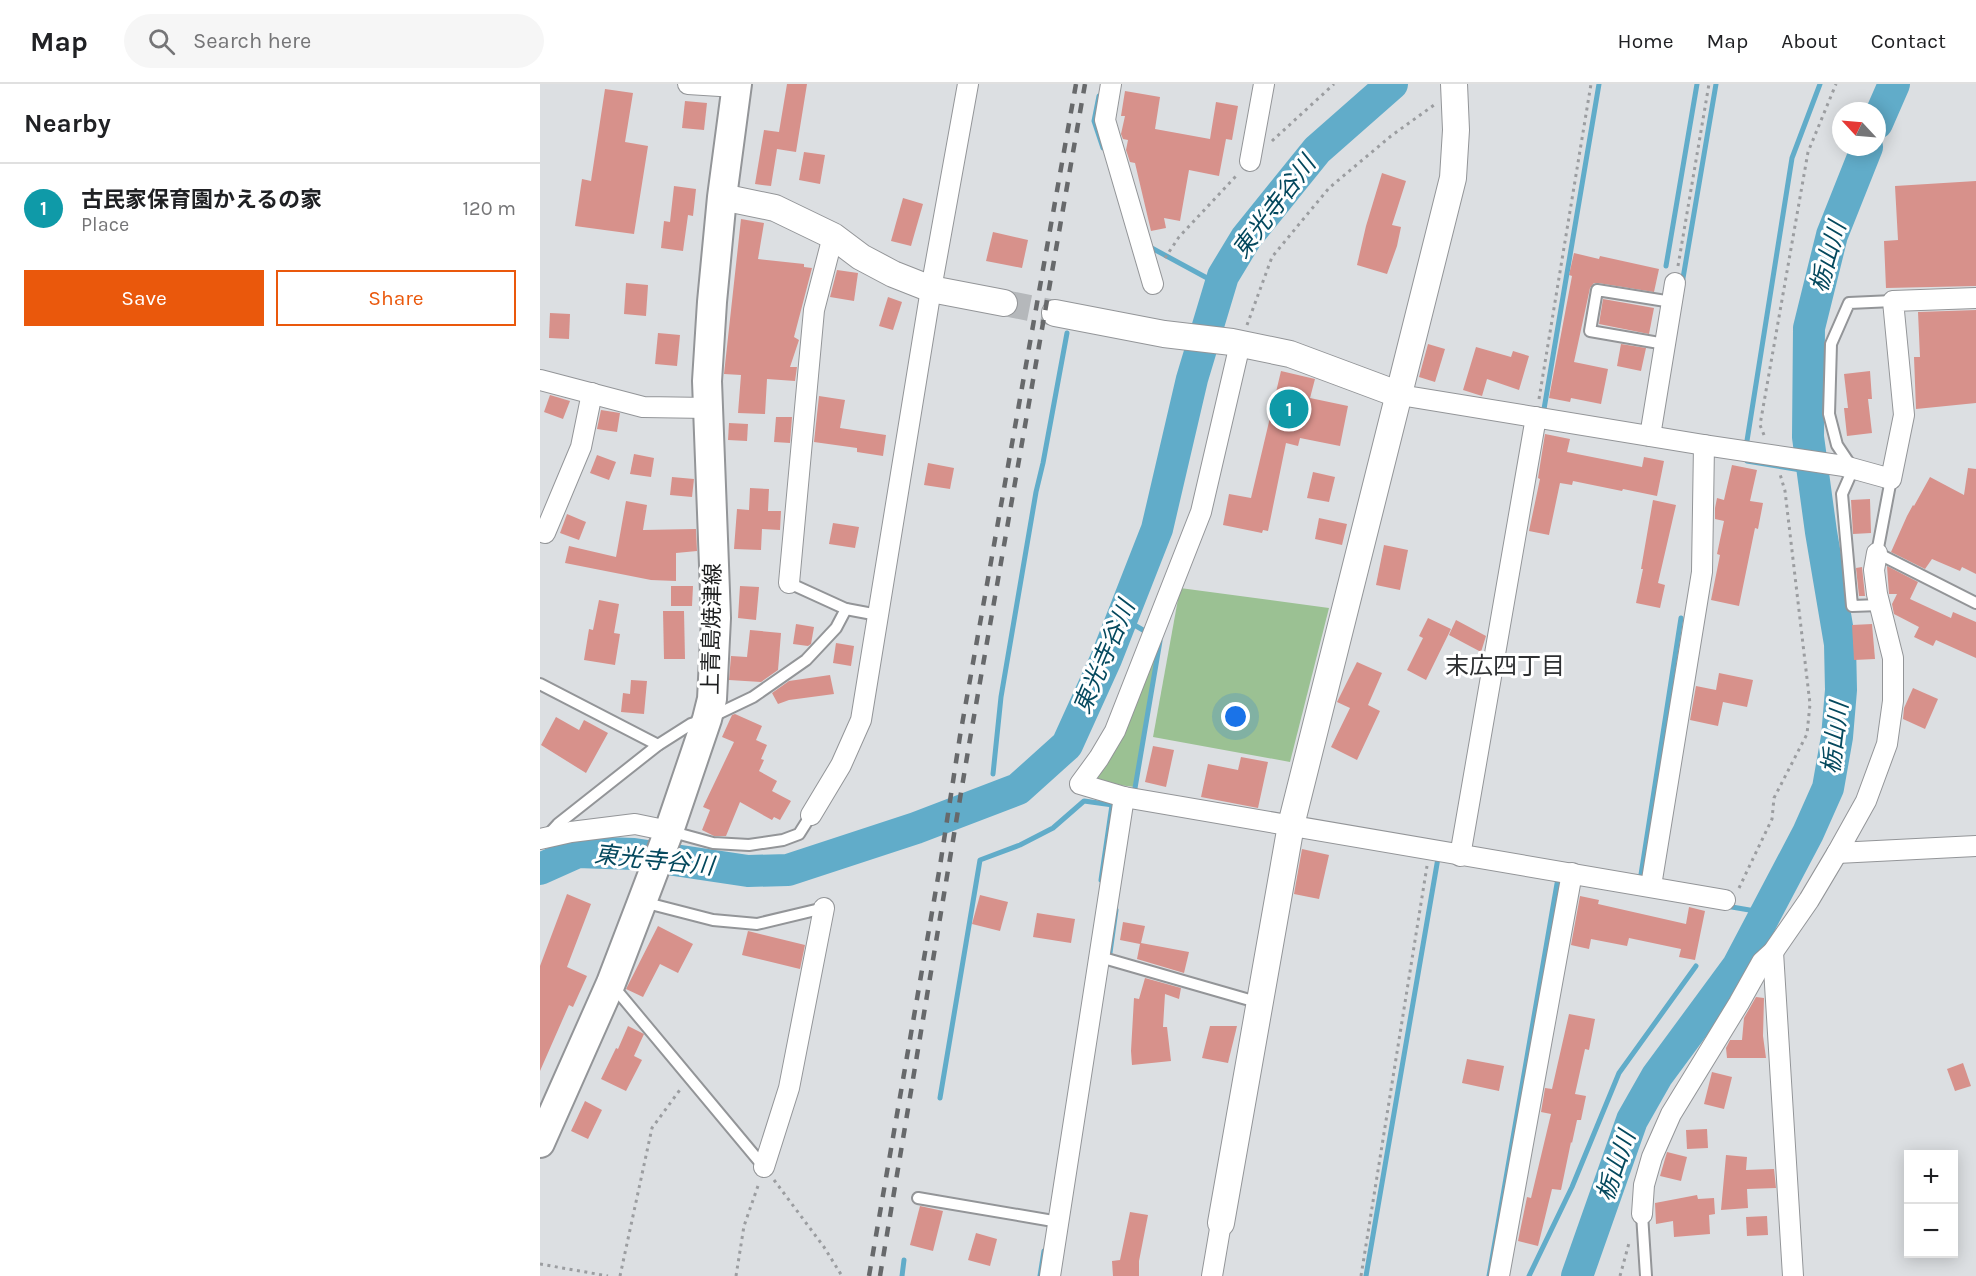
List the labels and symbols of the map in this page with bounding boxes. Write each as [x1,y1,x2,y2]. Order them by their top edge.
north arrow [1832,102,1886,156]
water label: 東光寺谷川 [1227,148,1323,263]
water label: 栃山川 [1805,216,1852,295]
pin: 1 [1270,386,1308,432]
street label: 上青島焼津線 [698,563,726,695]
water label: 東光寺谷川 [1068,594,1142,718]
district label: 末広四丁目 [1445,652,1565,680]
water label: 栃山川 [1817,698,1854,775]
your location [1221,702,1250,731]
water label: 東光寺谷川 [593,840,718,881]
water label: 栃山川 [1591,1125,1642,1205]

